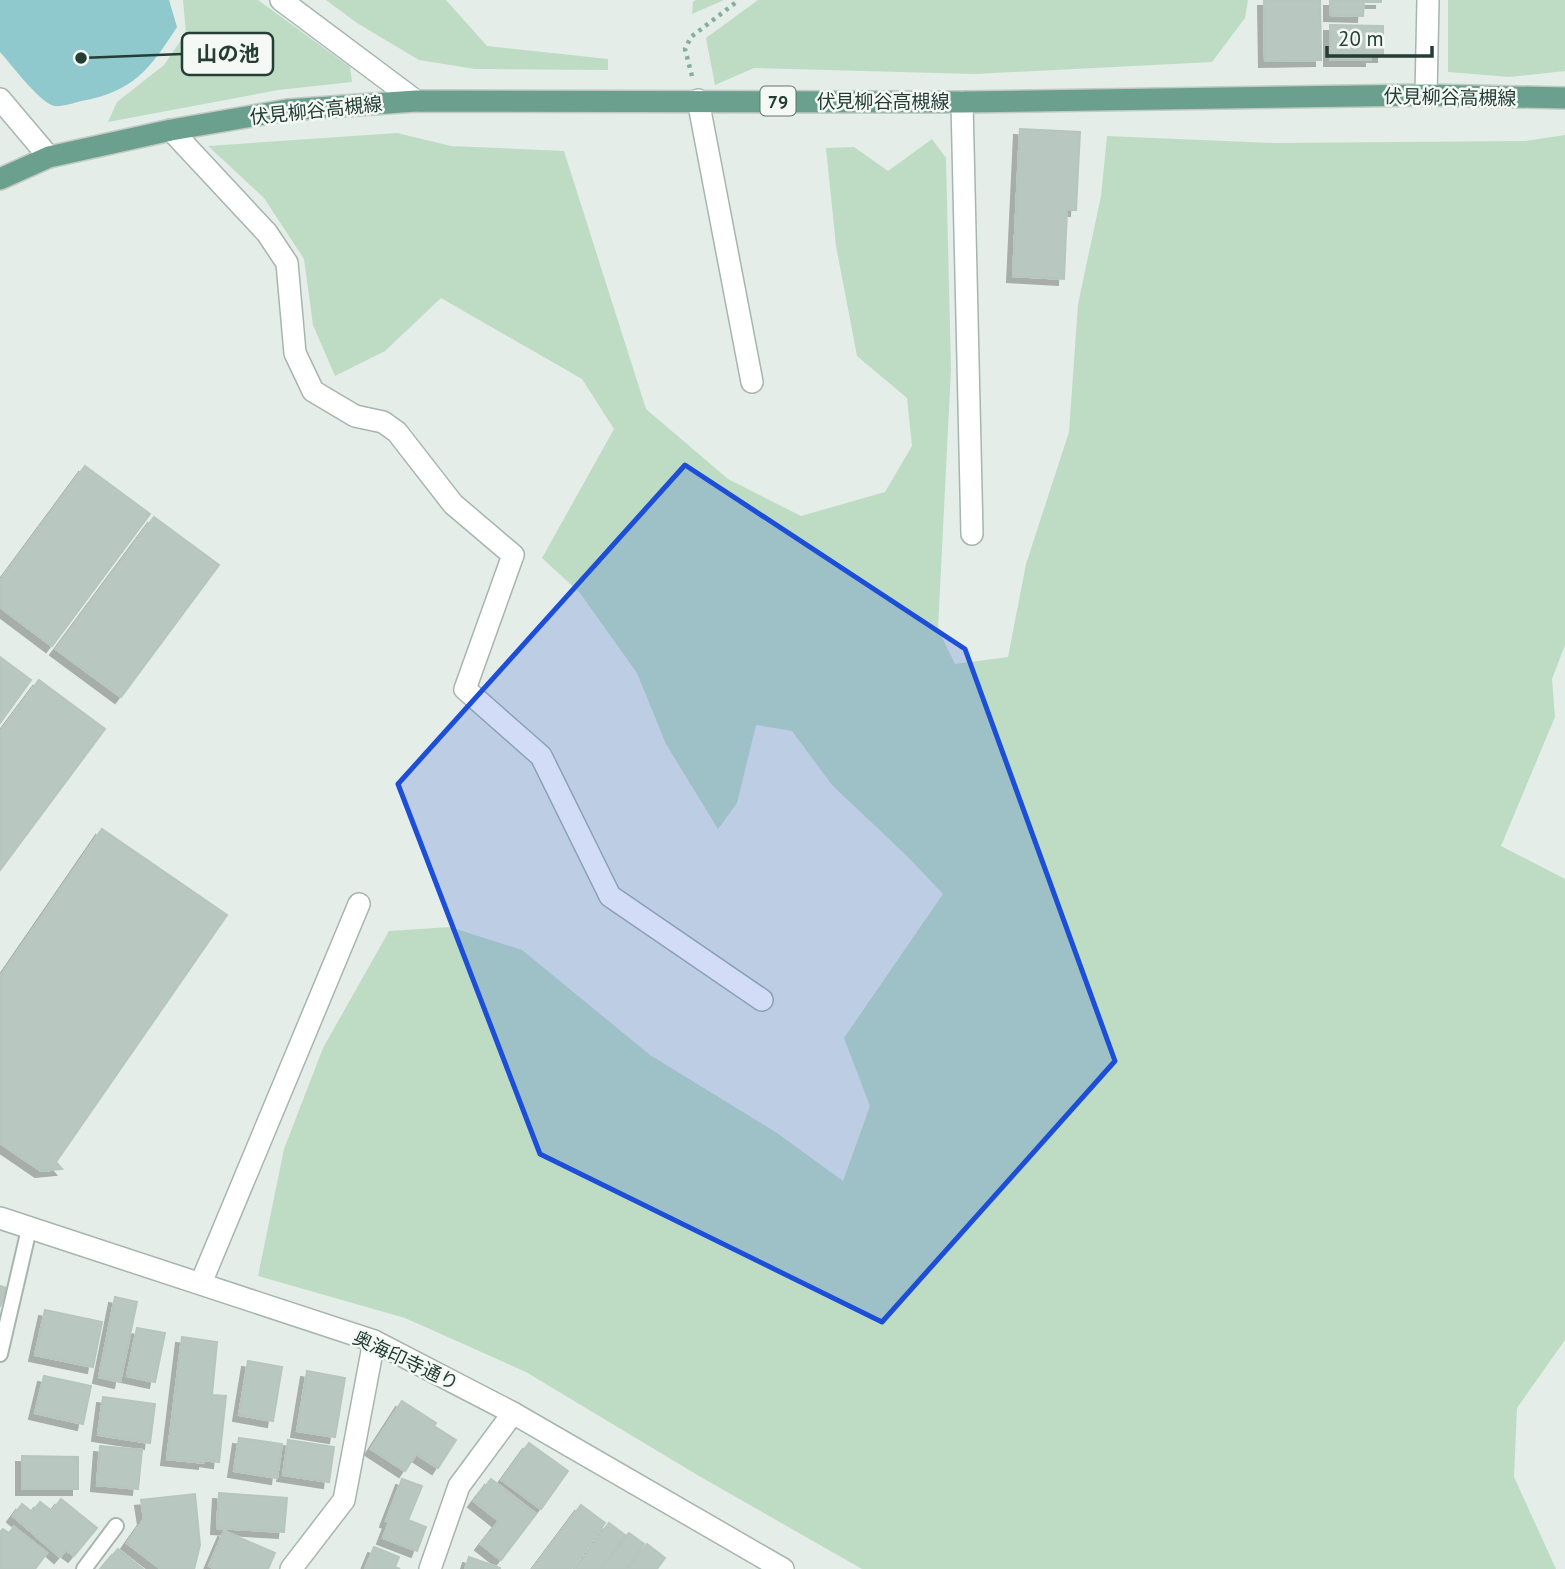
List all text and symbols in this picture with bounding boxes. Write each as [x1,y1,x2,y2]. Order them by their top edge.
scale bar [1327,14,1432,58]
text: 20 m [1338,25,1384,52]
callout: 山の池 [182,33,273,75]
text: 山の池 [197,40,260,67]
street label: 伏見柳谷高槻線 [1383,84,1517,110]
road number: 79 [760,86,796,116]
street label: 伏見柳谷高槻線 [816,89,950,113]
street label: 伏見柳谷高槻線 [249,91,383,129]
street label: 奥海印寺通り [349,1325,463,1395]

